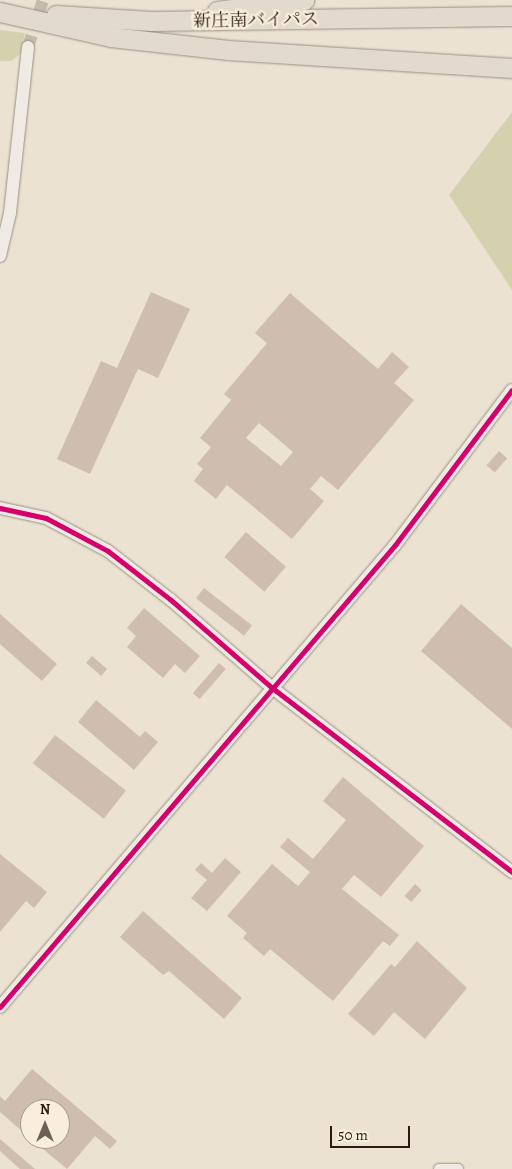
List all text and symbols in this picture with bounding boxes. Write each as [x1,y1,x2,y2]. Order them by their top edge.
street label: 新庄南バイパス [193,8,319,32]
north arrow [20,1099,70,1149]
text: N [40,1100,50,1119]
scale bar [332,1116,412,1148]
text: 50 m [338,1125,368,1145]

